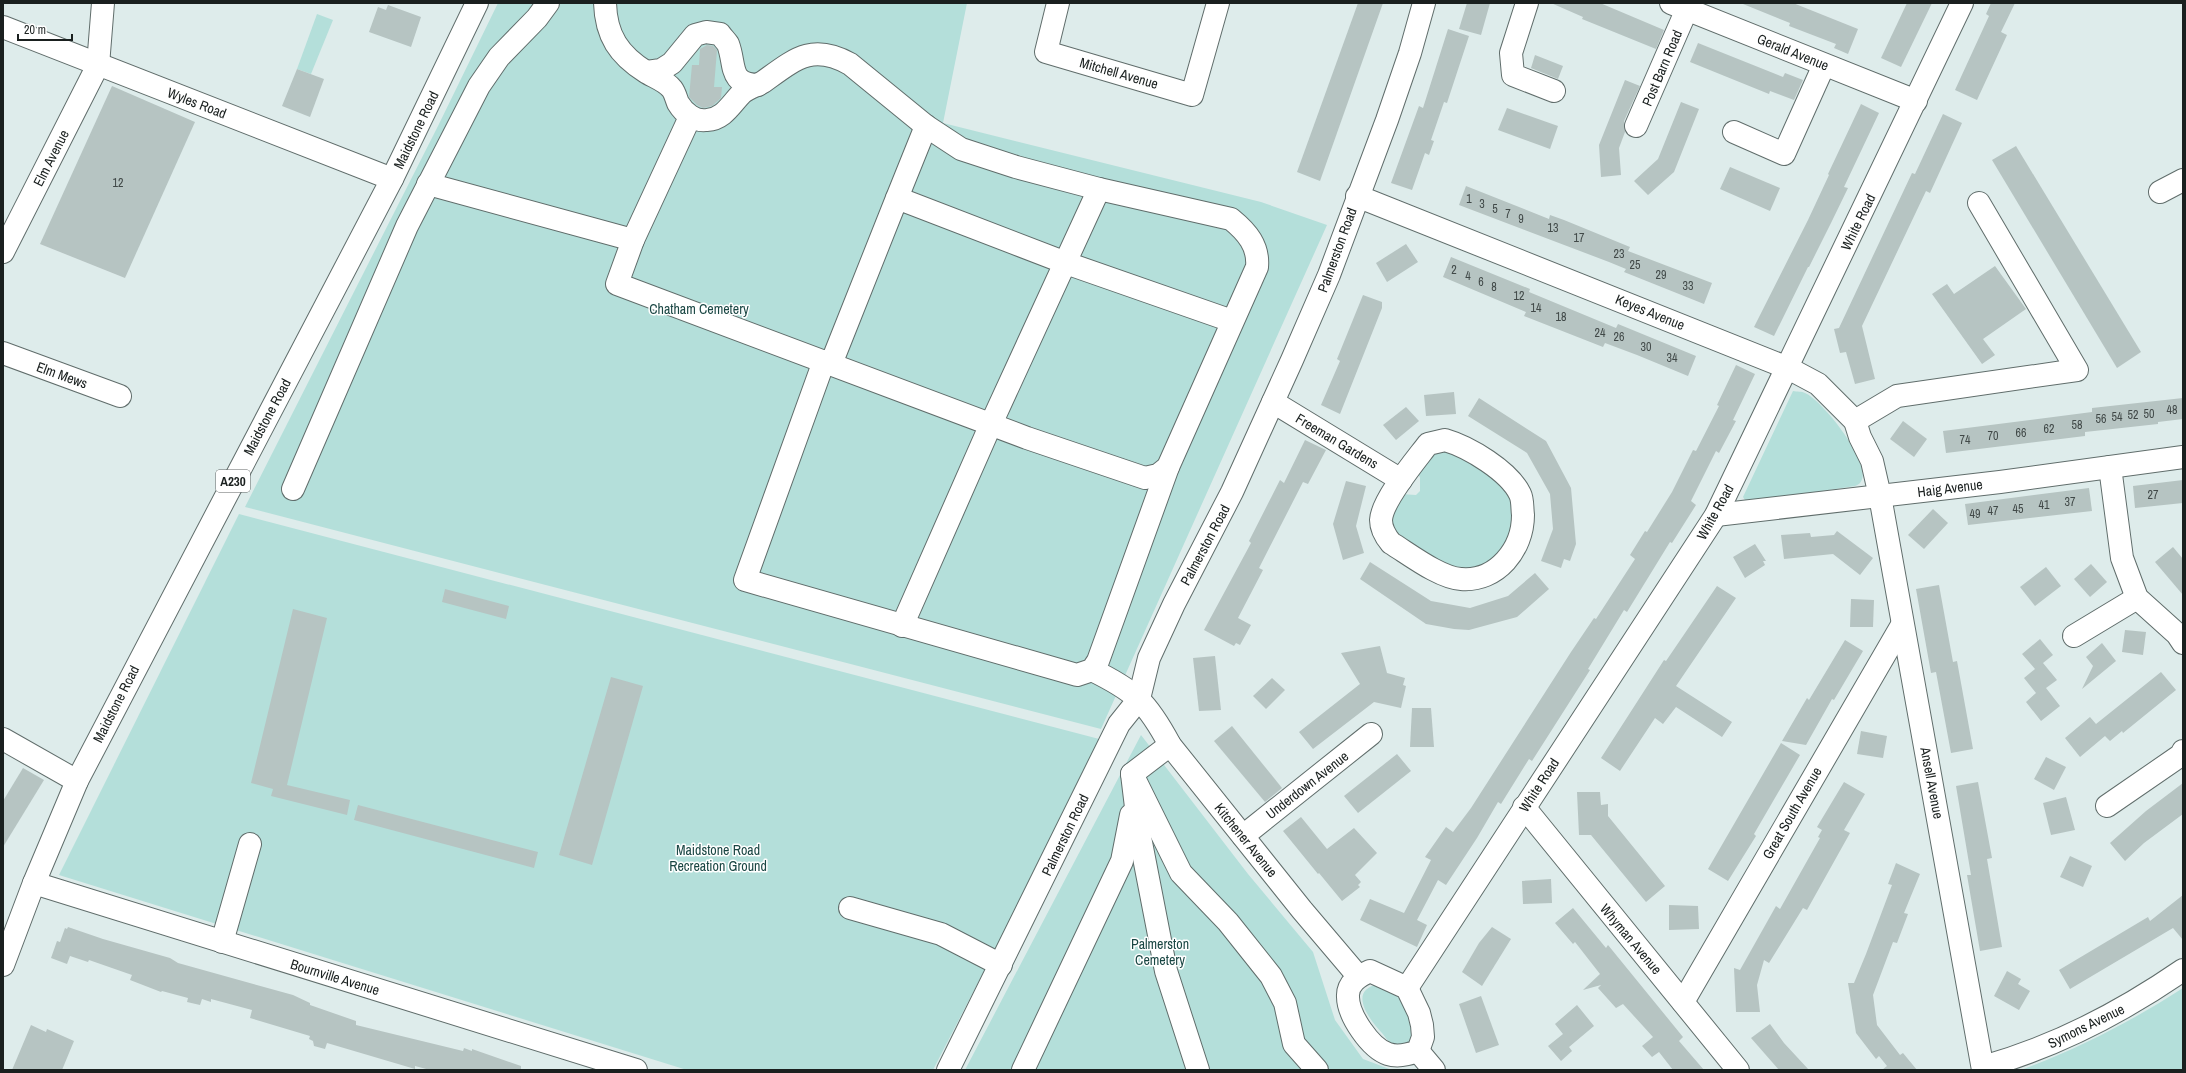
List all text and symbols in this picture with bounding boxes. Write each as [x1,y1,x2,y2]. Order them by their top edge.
scale bar [18,16,72,42]
text: 20 m [24,22,46,38]
street label: Post Barn Road [1638,27,1686,109]
street label: Gerald Avenue [1755,29,1831,75]
street label: Mitchell Avenue [1078,53,1160,93]
street label: Wyles Road [165,84,229,122]
street label: Maidstone Road [389,88,443,172]
street label: Elm Avenue [29,127,73,189]
house number: 12 [113,175,123,191]
house number: 1 [1466,191,1472,207]
street label: White Road [1837,191,1879,253]
house number: 3 [1479,196,1485,212]
house number: 5 [1492,201,1498,217]
street label: Palmerston Road [1313,205,1361,295]
house number: 7 [1505,206,1511,222]
house number: 9 [1518,211,1524,227]
house number: 13 [1548,220,1558,236]
house number: 17 [1574,230,1585,246]
house number: 23 [1614,246,1624,262]
house number: 25 [1630,257,1641,273]
house number: 2 [1451,262,1457,278]
house number: 29 [1656,267,1666,283]
house number: 4 [1465,268,1471,284]
house number: 6 [1478,274,1484,290]
house number: 33 [1683,278,1693,294]
house number: 8 [1491,279,1497,295]
house number: 12 [1514,288,1524,304]
street label: Keyes Avenue [1613,290,1687,334]
park label: Chatham Cemetery [649,300,749,318]
house number: 14 [1531,300,1542,316]
house number: 18 [1556,309,1566,325]
house number: 24 [1595,325,1606,341]
house number: 26 [1614,329,1624,345]
house number: 30 [1641,339,1651,355]
house number: 34 [1667,350,1678,366]
street label: Elm Mews [34,357,90,393]
street label: Maidstone Road [239,376,295,458]
house number: 48 [2167,402,2177,418]
house number: 50 [2144,406,2154,422]
house number: 52 [2128,407,2138,423]
street label: Freeman Gardens [1292,409,1382,473]
house number: 54 [2112,409,2123,425]
house number: 56 [2096,411,2106,427]
house number: 58 [2072,417,2082,433]
house number: 62 [2044,421,2054,437]
house number: 66 [2016,425,2026,441]
house number: 70 [1988,428,1998,444]
house number: 74 [1960,432,1971,448]
road number: A230 [216,470,250,492]
street label: Haig Avenue [1916,475,1984,501]
street label: White Road [1692,481,1738,543]
house number: 27 [2148,487,2159,503]
house number: 37 [2065,494,2076,510]
house number: 41 [2039,497,2050,513]
house number: 45 [2013,501,2024,517]
street label: Palmerston Road [1176,502,1234,588]
house number: 47 [1988,503,1999,519]
house number: 49 [1970,506,1980,522]
street label: Maidstone Road [89,662,143,746]
street label: Ansell Avenue [1916,745,1948,820]
street label: Underdown Avenue [1262,747,1352,823]
street label: White Road [1515,755,1563,815]
street label: Great South Avenue [1758,764,1826,862]
street label: Palmerston Road [1037,791,1093,879]
street label: Kitchener Avenue [1211,799,1281,881]
park label: Maidstone Road Recreation Ground [669,841,767,875]
street label: Whyman Avenue [1596,900,1666,978]
park label: Palmerston Cemetery [1131,935,1189,969]
street label: Bournville Avenue [288,955,382,999]
street label: Symons Avenue [2045,1000,2127,1052]

